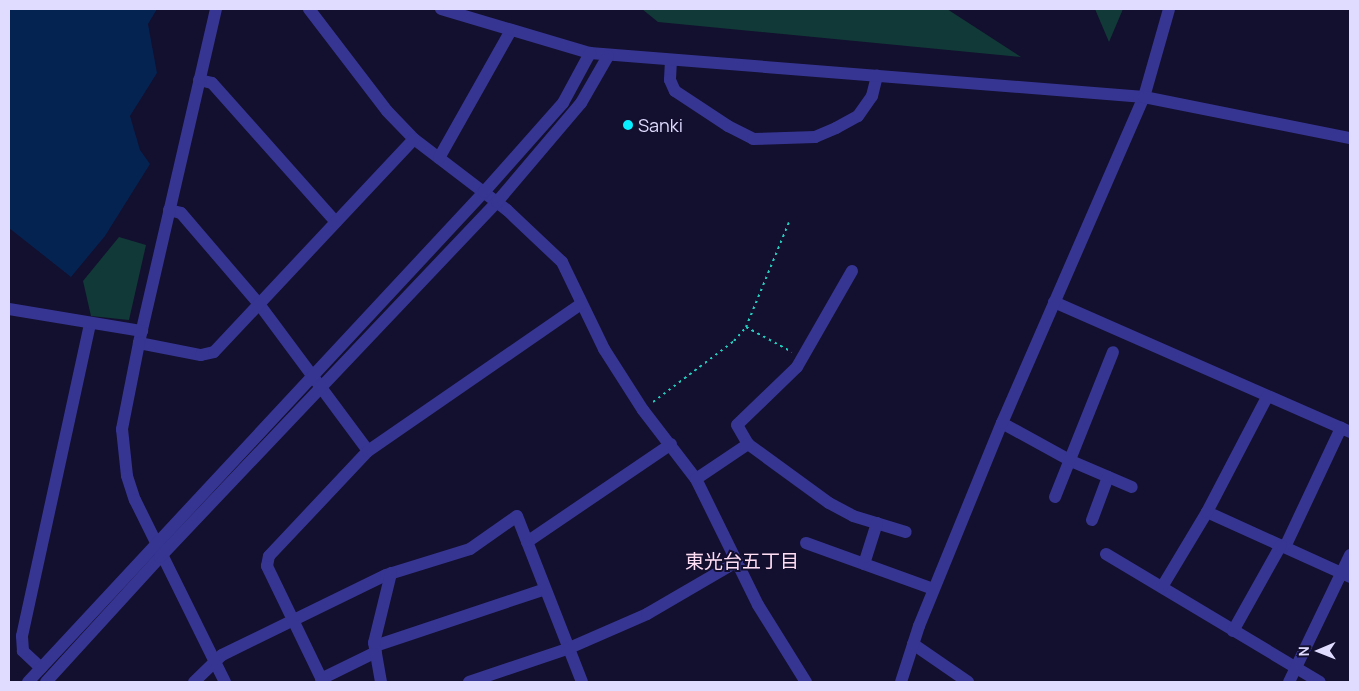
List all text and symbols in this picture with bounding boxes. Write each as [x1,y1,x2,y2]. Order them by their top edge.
place label: Sanki [638,114,683,136]
marker: Sanki [622,119,634,131]
district label: 東光台五丁目 [685,551,799,573]
north arrow [1294,626,1344,676]
text: N [1294,646,1313,656]

